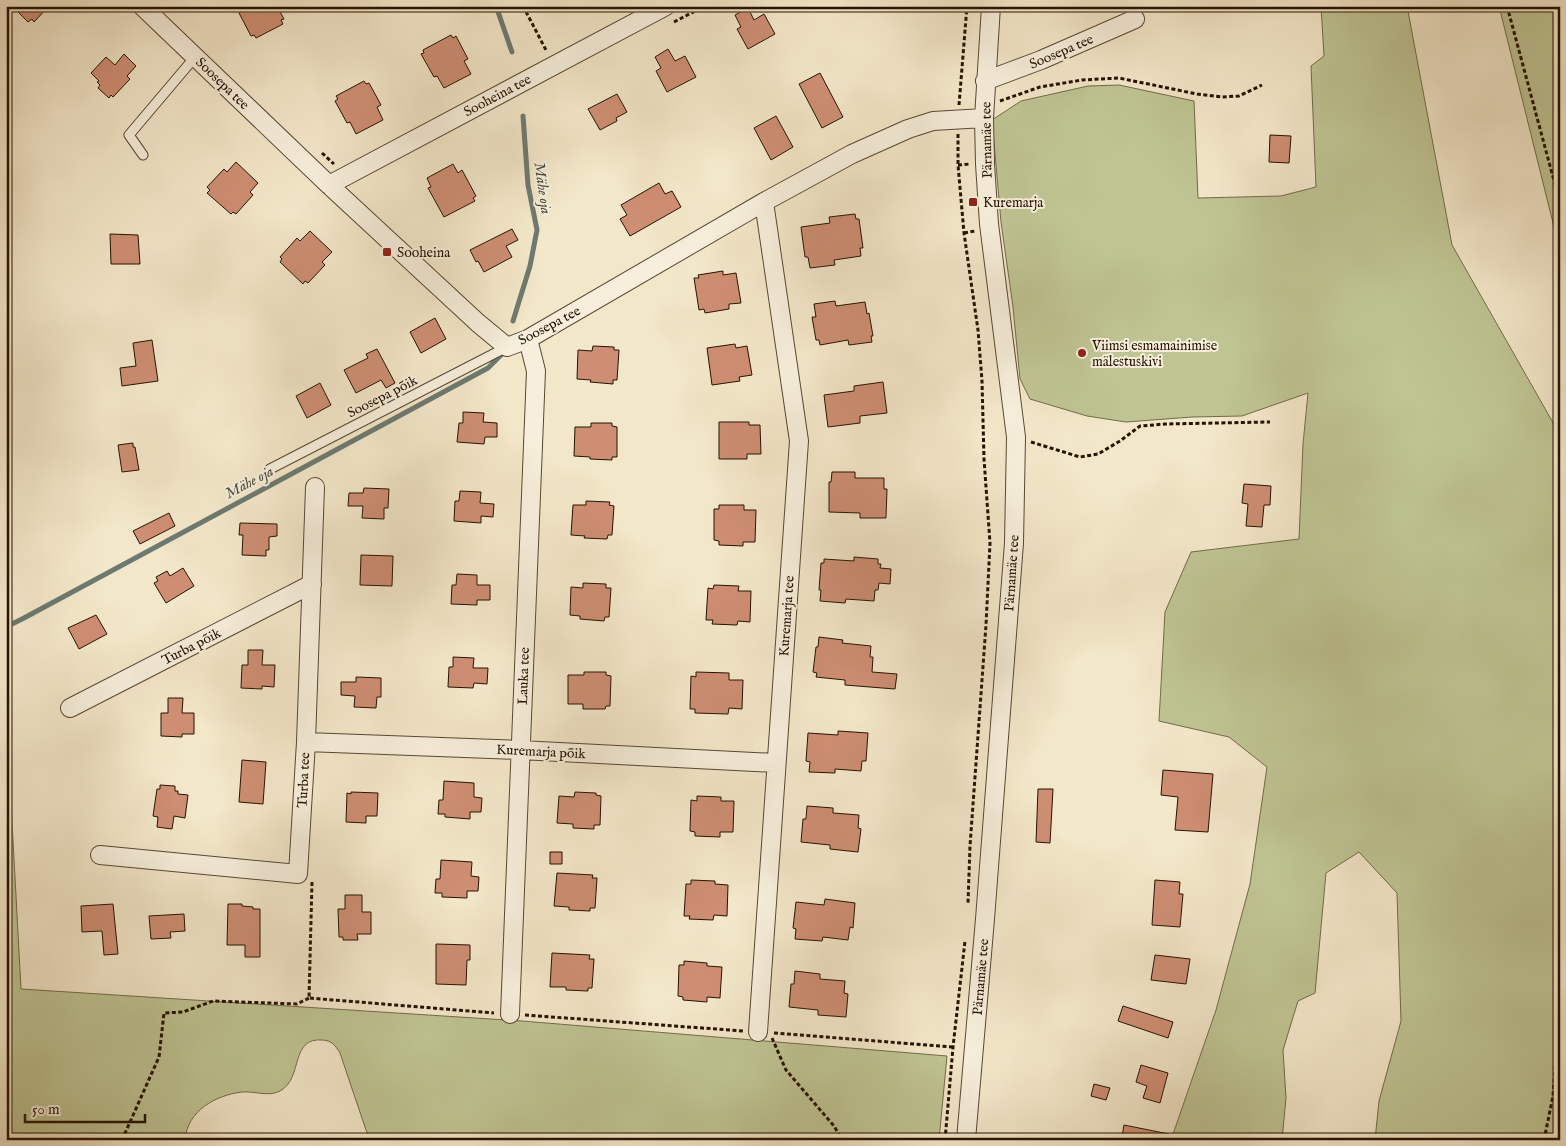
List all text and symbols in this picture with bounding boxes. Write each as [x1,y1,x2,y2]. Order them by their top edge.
street label: Soosepa tee [1027,30,1097,73]
street label: Soosepa tee [192,54,253,114]
street label: Sooheina tee [461,70,535,121]
street label: Pärnamäe tee [977,101,997,179]
water label: Mähe oja [529,161,556,216]
place label: Kuremarja [983,194,1044,212]
marker: Kuremarja [967,196,979,208]
place label: Sooheina [397,244,451,262]
marker: Sooheina [381,246,393,258]
street label: Soosepa tee [515,302,584,350]
place label: Viimsi esmamainimise mälestuskivi [1091,337,1218,371]
marker: Viimsi esmamainimise mälestuskivi [1076,347,1088,359]
street label: Soosepa põik [344,371,421,422]
water label: Mähe oja [222,462,277,503]
street label: Pärnamäe tee [1000,534,1024,612]
street label: Kuremarja tee [775,574,799,657]
street label: Turba põik [159,624,225,670]
street label: Lauka tee [514,646,534,705]
street label: Kuremarja põik [496,741,587,763]
street label: Turba tee [294,751,314,808]
street label: Pärnamäe tee [969,937,993,1016]
scale bar [25,1091,145,1123]
text: 50 m [32,1100,60,1119]

